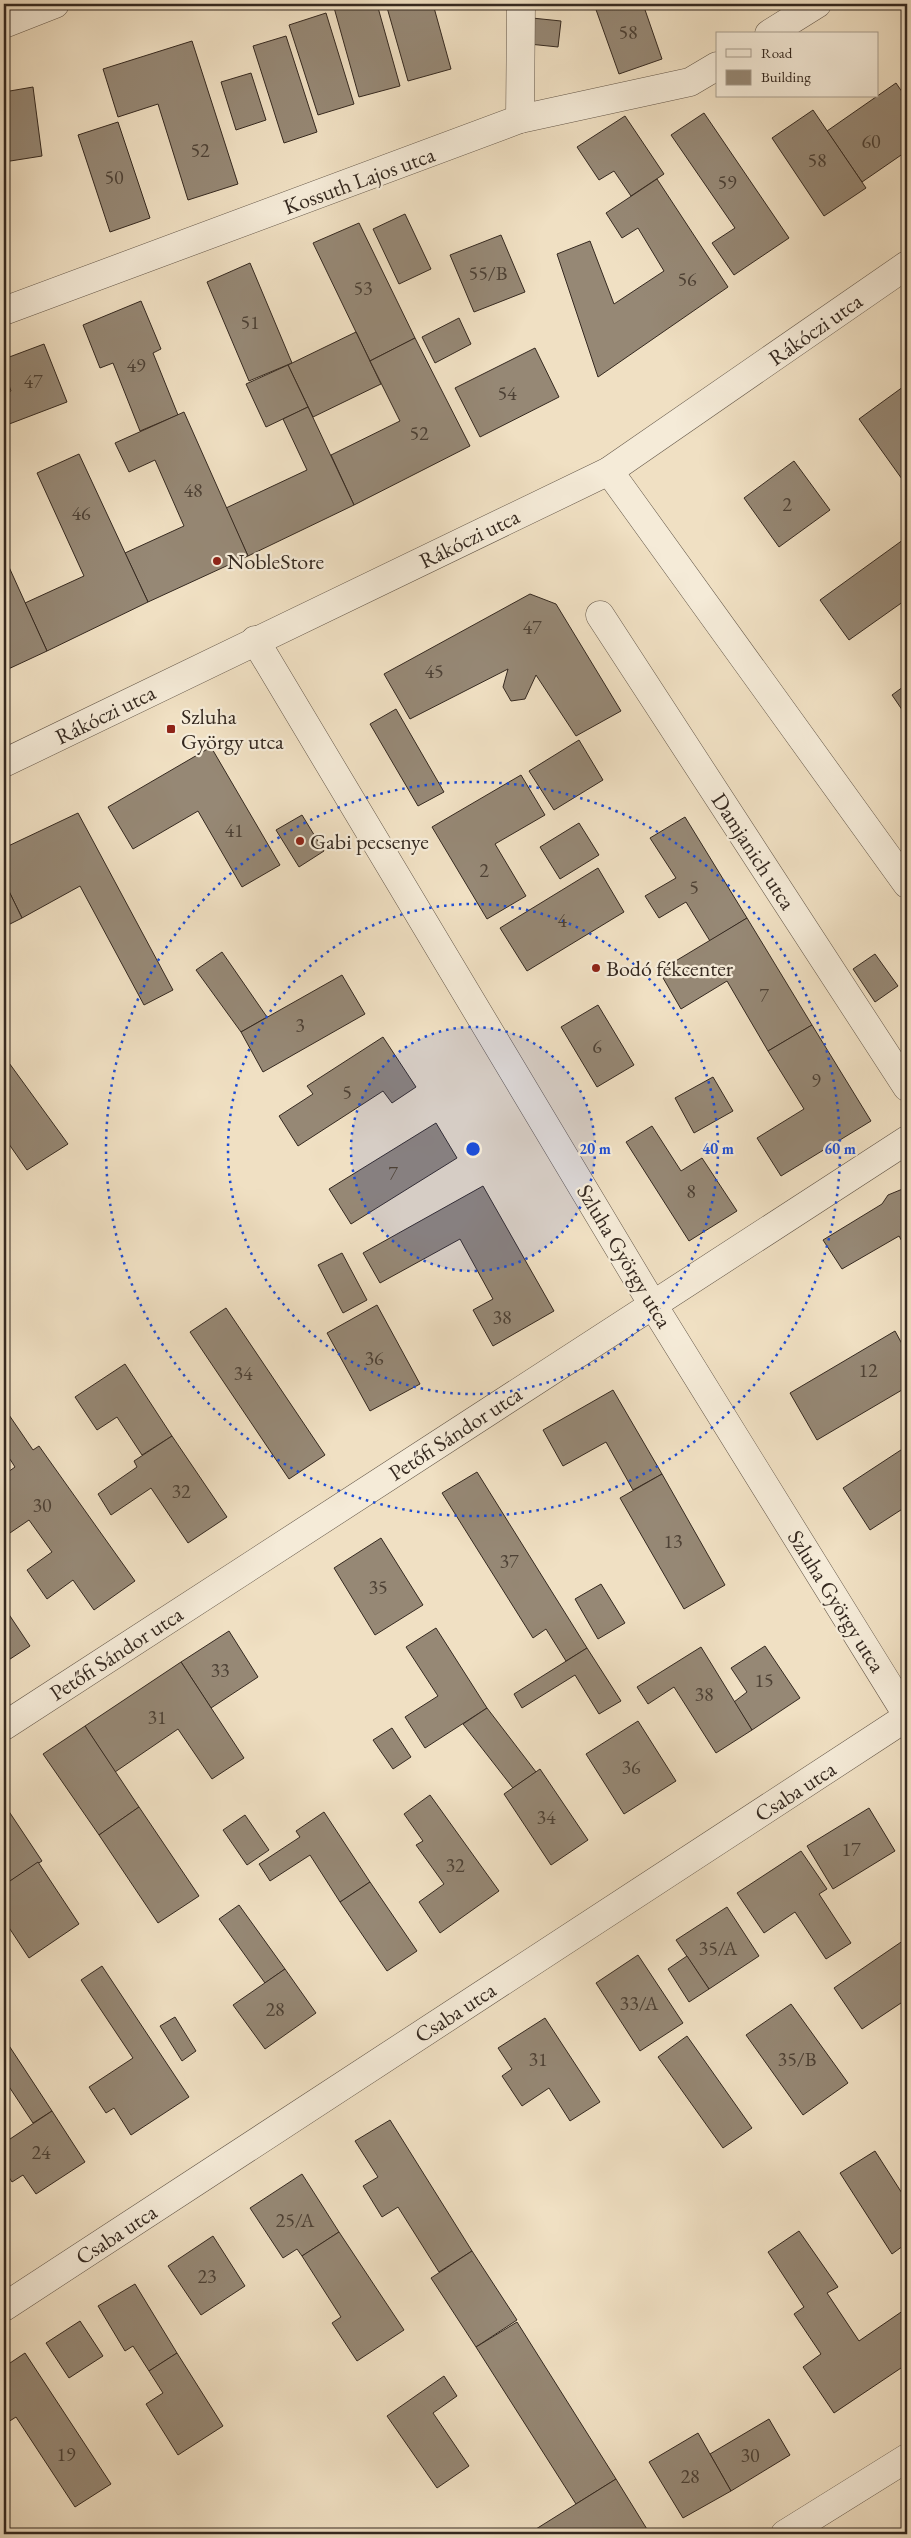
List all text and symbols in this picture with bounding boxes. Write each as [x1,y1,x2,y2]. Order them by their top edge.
house number: 58 [618,19,638,45]
legend [716,32,878,98]
text: Road [761,43,793,62]
text: Building [761,67,811,86]
house number: 60 [861,128,881,154]
house number: 52 [190,137,210,163]
street label: Kossuth Lajos utca [280,140,439,221]
house number: 58 [807,147,827,173]
house number: 50 [104,164,124,190]
house number: 59 [717,169,737,195]
house number: 55/B [469,260,507,286]
house number: 56 [677,266,697,292]
house number: 53 [353,275,373,301]
street label: Rákóczi utca [763,286,868,372]
house number: 51 [240,309,260,335]
house number: 49 [126,352,146,378]
house number: 47 [23,368,43,394]
house number: 54 [497,380,517,406]
house number: 52 [409,420,429,446]
house number: 48 [183,477,203,503]
house number: 2 [782,491,792,517]
house number: 46 [71,500,91,526]
street label: Rákóczi utca [414,502,524,575]
place label: NobleStore [227,547,325,576]
marker: NobleStore [211,555,223,567]
house number: 47 [522,614,542,640]
house number: 45 [424,658,444,684]
street label: Rákóczi utca [50,678,160,751]
place label: Szluha György utca [181,702,284,756]
marker: Szluha György utca [165,723,177,735]
street label: Damjanich utca [705,787,802,915]
house number: 41 [224,817,244,843]
place label: Gabi pecsenye [310,827,429,856]
marker: Gabi pecsenye [294,835,306,847]
house number: 2 [479,857,489,883]
house number: 5 [689,874,699,900]
house number: 4 [557,907,567,933]
place label: Bodó fékcenter [606,954,734,983]
marker: Bodó fékcenter [590,962,602,974]
house number: 7 [759,982,769,1008]
house number: 3 [295,1012,305,1038]
house number: 6 [592,1033,602,1059]
house number: 9 [811,1067,821,1093]
house number: 5 [342,1079,352,1105]
text: 20 m [579,1139,611,1158]
text: 40 m [702,1139,734,1158]
text: 60 m [824,1139,856,1158]
centre of rings [464,1140,482,1158]
house number: 7 [388,1160,398,1186]
house number: 8 [686,1178,696,1204]
street label: Szluha György utca [570,1179,679,1334]
house number: 38 [492,1304,512,1330]
house number: 36 [364,1345,384,1371]
house number: 12 [858,1357,878,1383]
house number: 34 [233,1360,253,1386]
street label: Petőfi Sándor utca [383,1379,528,1487]
house number: 32 [171,1478,191,1504]
house number: 30 [32,1492,52,1518]
street label: Szluha György utca [781,1525,892,1678]
house number: 13 [663,1528,683,1554]
house number: 37 [499,1548,519,1574]
house number: 35 [368,1574,388,1600]
street label: Petőfi Sándor utca [44,1599,189,1707]
house number: 33 [210,1657,230,1683]
house number: 15 [754,1667,774,1693]
house number: 38 [694,1681,714,1707]
house number: 31 [147,1704,167,1730]
house number: 36 [621,1754,641,1780]
street label: Csaba utca [749,1754,842,1828]
house number: 34 [536,1804,556,1830]
house number: 17 [841,1836,861,1862]
house number: 32 [445,1852,465,1878]
house number: 35/A [699,1935,738,1961]
street label: Csaba utca [409,1975,502,2049]
house number: 33/A [620,1990,659,2016]
house number: 28 [265,1996,285,2022]
house number: 31 [528,2046,548,2072]
house number: 35/B [778,2046,816,2072]
house number: 24 [31,2139,51,2165]
street label: Csaba utca [70,2197,163,2271]
house number: 25/A [276,2207,315,2233]
house number: 23 [197,2263,217,2289]
house number: 19 [56,2441,76,2467]
house number: 30 [740,2442,760,2468]
house number: 28 [680,2463,700,2489]

